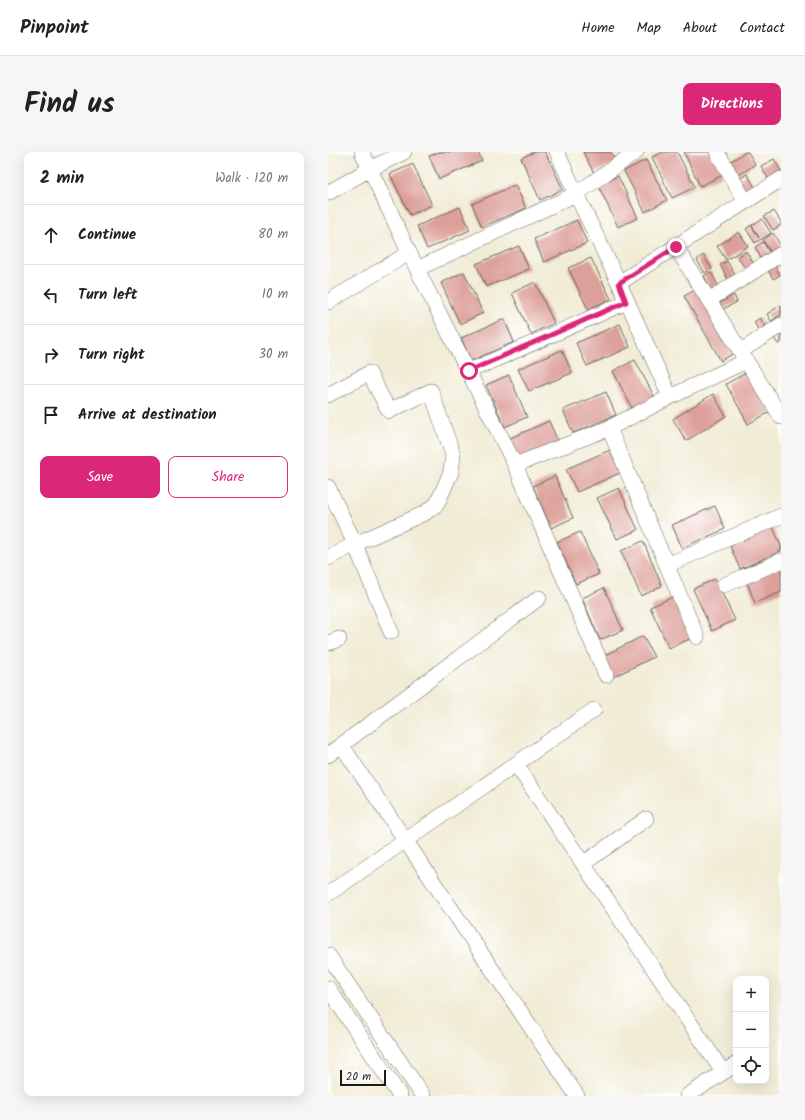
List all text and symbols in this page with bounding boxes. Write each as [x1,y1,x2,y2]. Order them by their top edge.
text: Pinpoint [20,13,89,43]
text: Home [581,17,615,39]
text: Map [637,17,661,39]
text: About [683,17,717,39]
text: Contact [739,17,785,39]
text: Find us [24,82,115,127]
button: Directions [683,83,781,125]
text: 2 min [40,165,84,192]
text: Walk · 120 m [215,168,288,189]
text: Continue [78,223,136,247]
icon: ahead [40,224,62,246]
text: 80 m [258,224,288,245]
route end [667,238,685,256]
text: Turn left [78,283,138,307]
icon: left [40,284,62,306]
text: 10 m [262,284,288,305]
text: Turn right [78,343,145,367]
icon: right [40,344,62,366]
text: 30 m [259,344,288,365]
route start [460,362,478,380]
text: Arrive at destination [78,403,217,427]
icon: arrive [40,404,62,426]
button: Save [40,456,160,498]
button: Share [168,456,288,498]
map controls [733,976,769,1084]
button: + [733,976,769,1012]
button: − [733,1012,769,1048]
button: locate [733,1048,769,1084]
scale bar [340,1068,386,1087]
text: 20 m [346,1068,371,1086]

